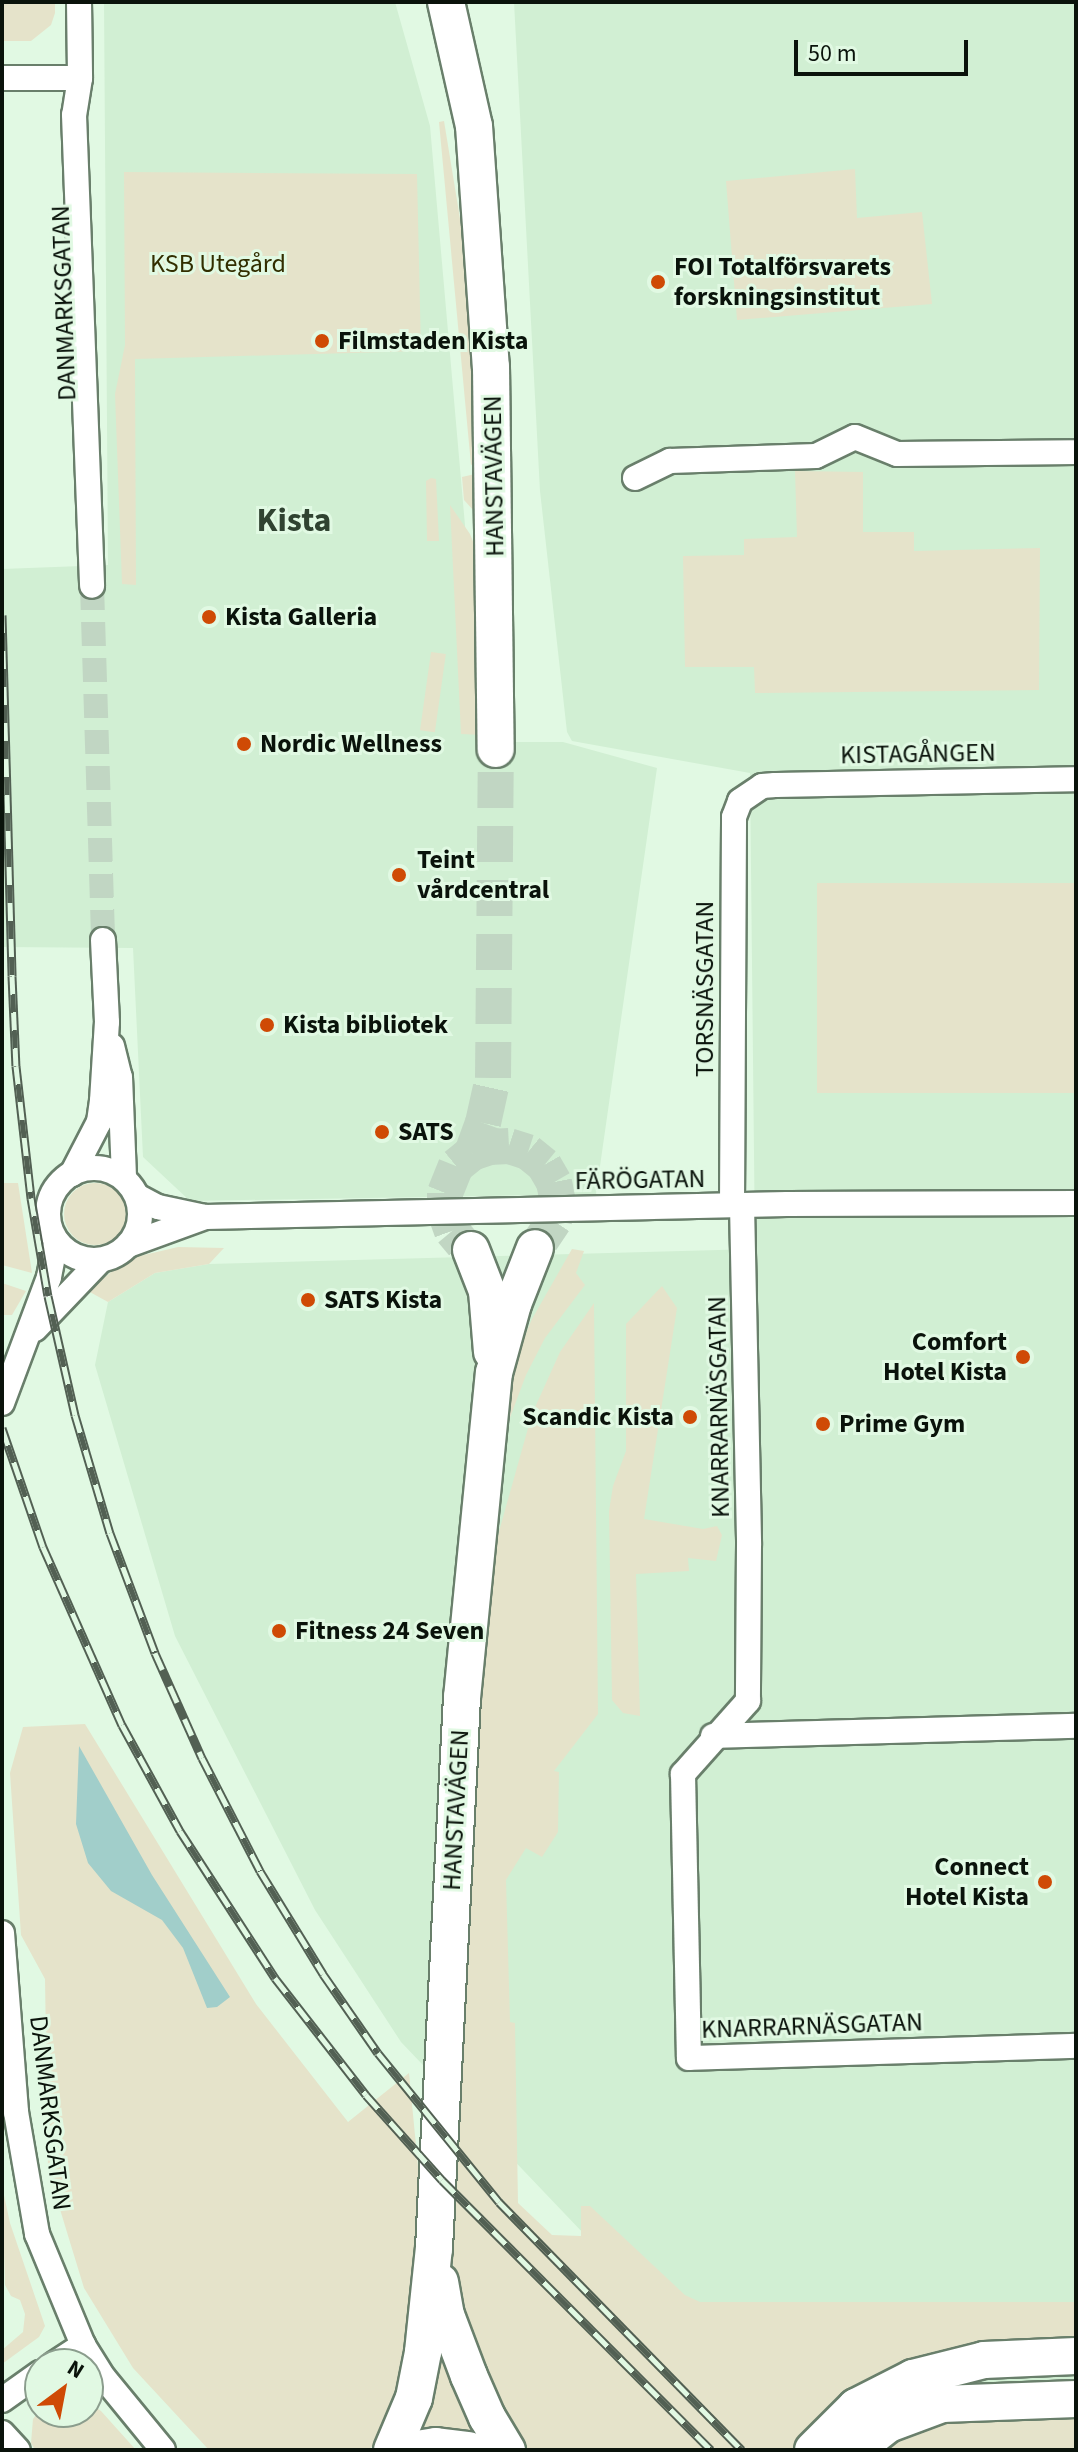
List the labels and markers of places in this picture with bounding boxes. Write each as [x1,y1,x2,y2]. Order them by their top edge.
place label: FOI Totalförsvarets forskningsinstitut [674,251,891,312]
marker: FOI Totalförsvarets forskningsinstitut [649,273,667,291]
place label: Filmstaden Kista [338,325,528,357]
marker: Filmstaden Kista [313,332,331,350]
place label: Kista Galleria [225,601,377,633]
marker: Kista Galleria [200,608,218,626]
place label: Nordic Wellness [260,728,442,760]
marker: Nordic Wellness [235,735,253,753]
place label: Teint vårdcentral [417,844,549,906]
marker: Teint vårdcentral [388,864,410,886]
place label: Kista bibliotek [283,1009,448,1041]
marker: Kista bibliotek [258,1016,276,1034]
place label: SATS [398,1116,454,1148]
marker: SATS [373,1123,391,1141]
place label: SATS Kista [324,1284,442,1316]
marker: SATS Kista [299,1291,317,1309]
place label: Comfort Hotel Kista [883,1326,1007,1388]
marker: Comfort Hotel Kista [1014,1348,1032,1366]
place label: Scandic Kista [522,1401,674,1433]
marker: Scandic Kista [681,1408,699,1426]
place label: Prime Gym [839,1408,965,1440]
marker: Prime Gym [814,1415,832,1433]
place label: Fitness 24 Seven [295,1615,484,1647]
marker: Fitness 24 Seven [270,1622,288,1640]
place label: Connect Hotel Kista [905,1851,1029,1912]
marker: Connect Hotel Kista [1036,1873,1054,1891]

